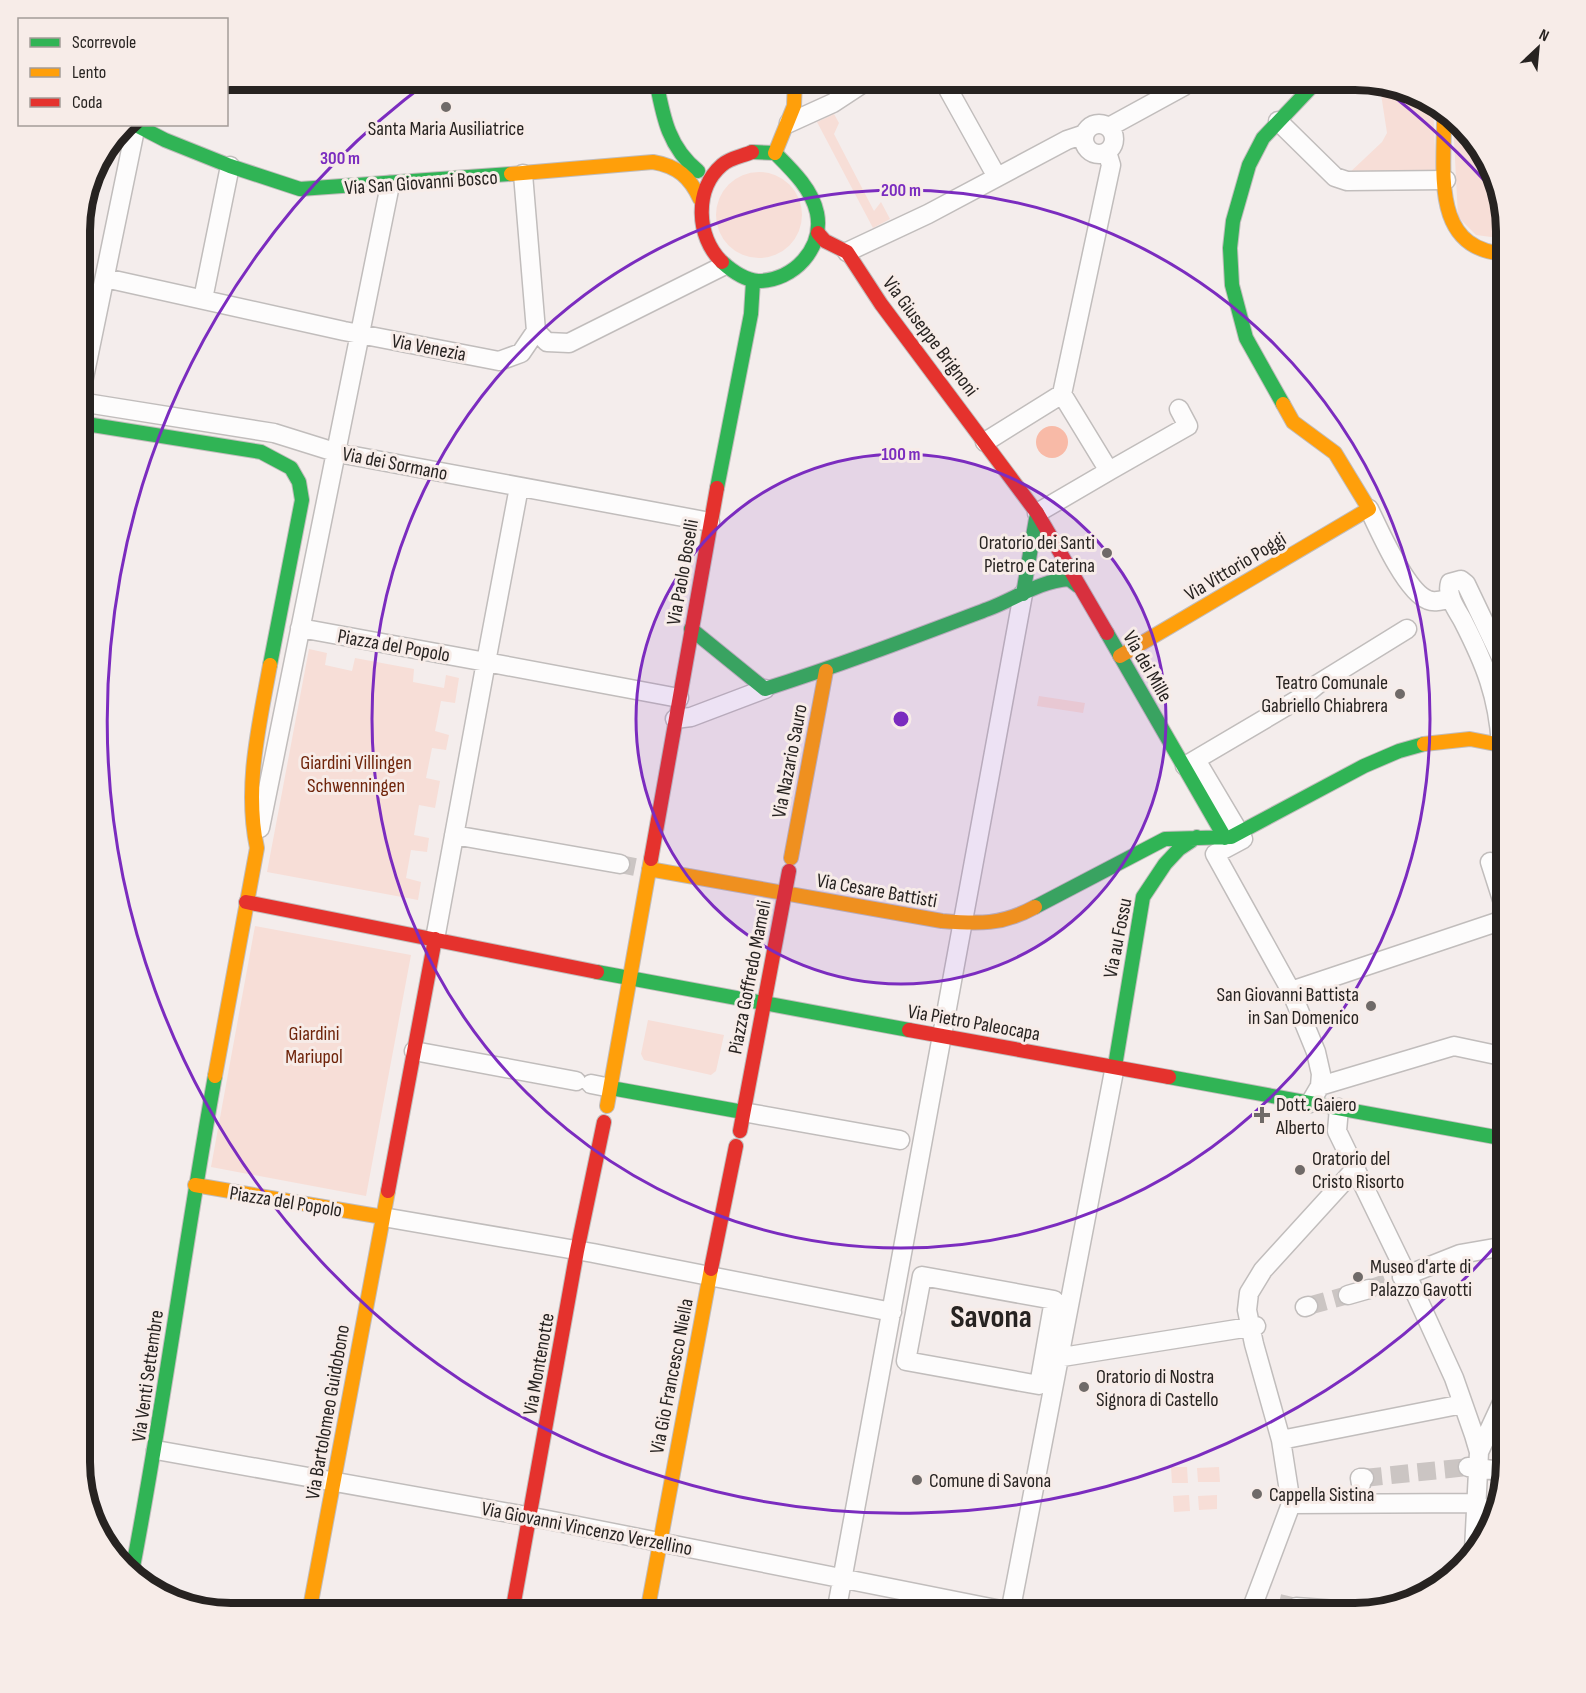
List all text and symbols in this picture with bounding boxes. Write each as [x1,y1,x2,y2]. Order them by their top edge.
legend [18,18,228,126]
north arrow [1508,18,1568,78]
text: N [1536,25,1552,46]
text: Scorrevole [72,32,136,53]
text: Lento [72,62,106,83]
text: Coda [72,92,103,113]
marker: Santa Maria Ausiliatrice [439,100,453,114]
place label: Santa Maria Ausiliatrice [368,117,524,141]
text: 300 m [320,148,360,169]
street label: Via San Giovanni Bosco [344,166,498,200]
text: 200 m [881,180,921,201]
street label: Via Giuseppe Brignoni [877,272,983,401]
street label: Via Venezia [390,329,468,367]
street label: Via dei Sormano [340,442,450,486]
text: 100 m [882,444,921,465]
street label: Via Paolo Boselli [662,517,704,627]
street label: Via Vittorio Poggi [1180,527,1291,606]
place label: Oratorio dei Santi Pietro e Caterina [979,531,1095,578]
marker: Oratorio dei Santi Pietro e Caterina [1100,546,1114,560]
street label: Piazza del Popolo [336,624,452,668]
street label: Via dei Mille [1117,627,1177,706]
place label: Teatro Comunale Gabriello Chiabrera [1261,671,1388,718]
marker: Teatro Comunale Gabriello Chiabrera [1393,687,1407,701]
street label: Via Nazario Sauro [767,702,813,820]
centre of rings [891,709,911,729]
park label: Giardini Villingen Schwenningen [300,751,412,798]
street label: Via Cesare Battisti [815,869,939,913]
street label: Via au Fossu [1098,896,1137,980]
street label: Piazza Goffredo Mameli [723,898,777,1056]
place label: San Giovanni Battista in San Domenico [1217,983,1359,1030]
marker: San Giovanni Battista in San Domenico [1364,999,1378,1013]
street label: Via Pietro Paleocapa [906,1000,1042,1046]
park label: Giardini Mariupol [285,1022,343,1069]
place label: Dott. Gaiero Alberto [1275,1093,1357,1140]
marker: Dott. Gaiero Alberto [1253,1106,1271,1124]
place label: Oratorio del Cristo Risorto [1312,1147,1404,1194]
marker: Oratorio del Cristo Risorto [1293,1163,1307,1177]
street label: Piazza del Popolo [228,1181,344,1223]
place label: Museo d'arte di Palazzo Gavotti [1370,1255,1472,1302]
marker: Museo d'arte di Palazzo Gavotti [1351,1270,1365,1284]
street label: Via Gio Francesco Niella [645,1296,699,1456]
district label: Savona [950,1298,1032,1337]
street label: Via Venti Settembre [127,1309,169,1444]
street label: Via Montenotte [518,1311,560,1417]
street label: Via Bartolomeo Guidobono [301,1323,355,1501]
place label: Oratorio di Nostra Signora di Castello [1096,1365,1219,1412]
marker: Oratorio di Nostra Signora di Castello [1077,1380,1091,1394]
place label: Comune di Savona [929,1469,1051,1493]
marker: Comune di Savona [910,1473,924,1487]
place label: Cappella Sistina [1269,1483,1375,1507]
marker: Cappella Sistina [1250,1487,1264,1501]
street label: Via Giovanni Vincenzo Verzellino [479,1497,694,1561]

